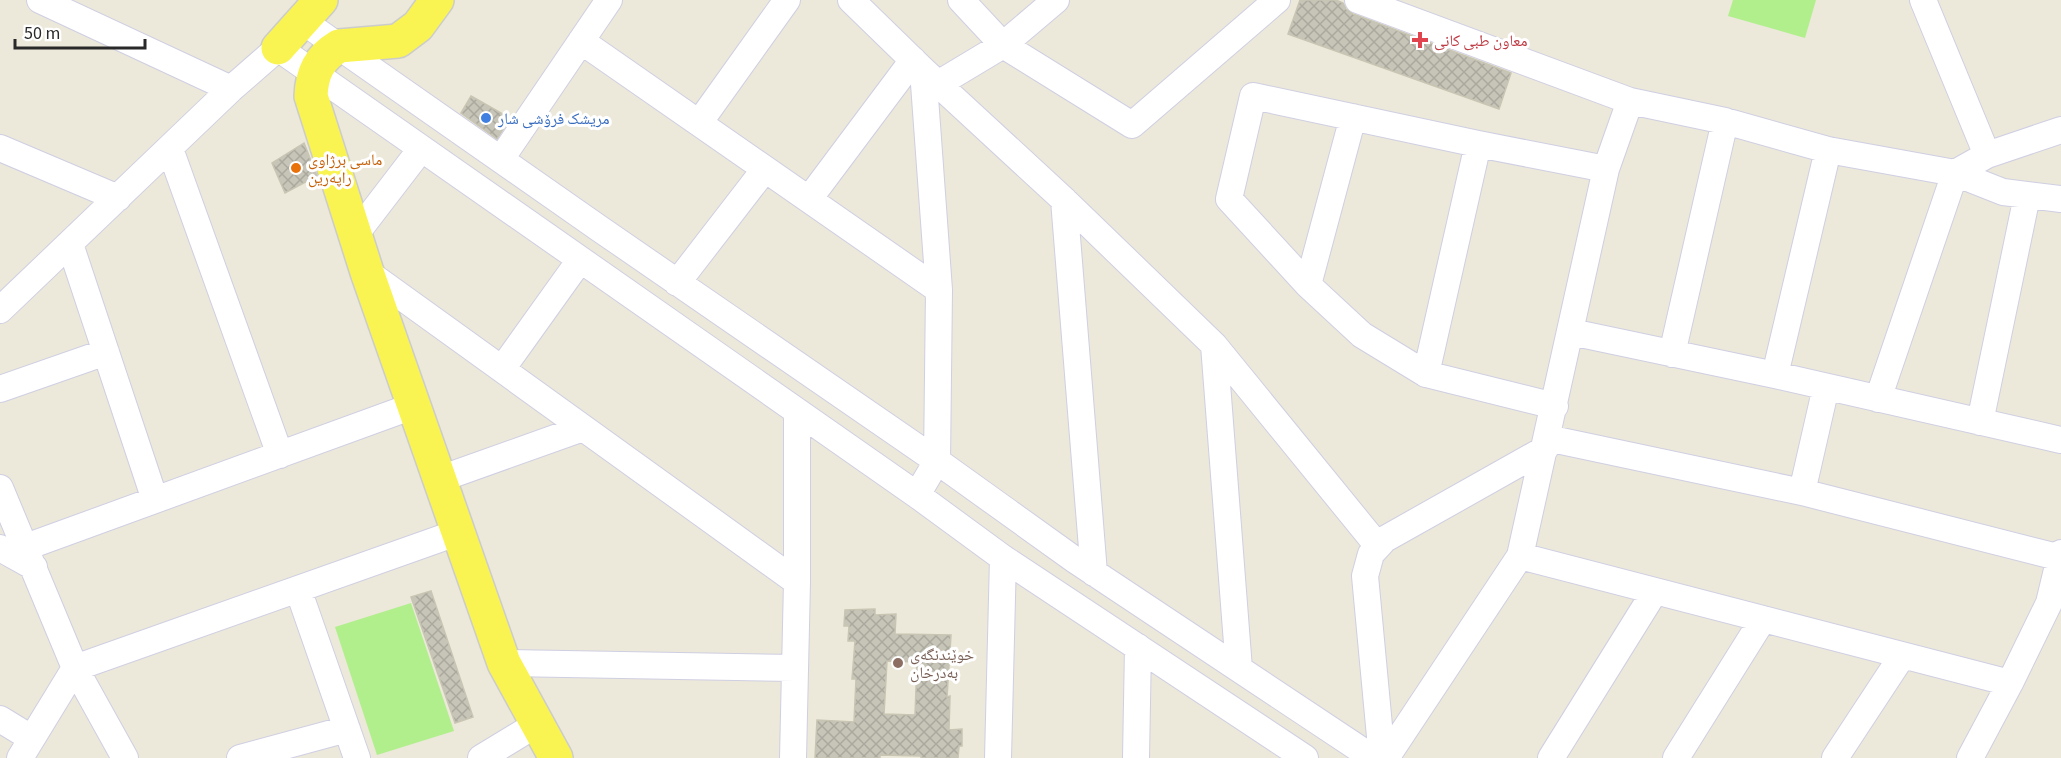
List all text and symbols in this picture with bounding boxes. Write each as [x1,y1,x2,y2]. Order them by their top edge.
scale bar [15,12,146,50]
text: 50 m [24,21,60,46]
place label: معاون طبی کانی [1434,30,1528,52]
marker: معاون طبی کانی [1411,31,1429,49]
place label: مریشک فرۆشی شار [497,108,610,130]
marker: مریشک فرۆشی شار [479,111,493,125]
place label: ماسی برژاوی راپەرین [308,149,382,189]
marker: ماسی برژاوی راپەرین [289,161,303,175]
place label: خوێندنگەی بەدرخان [910,644,974,684]
marker: خوێندنگەی بەدرخان [891,656,905,670]

